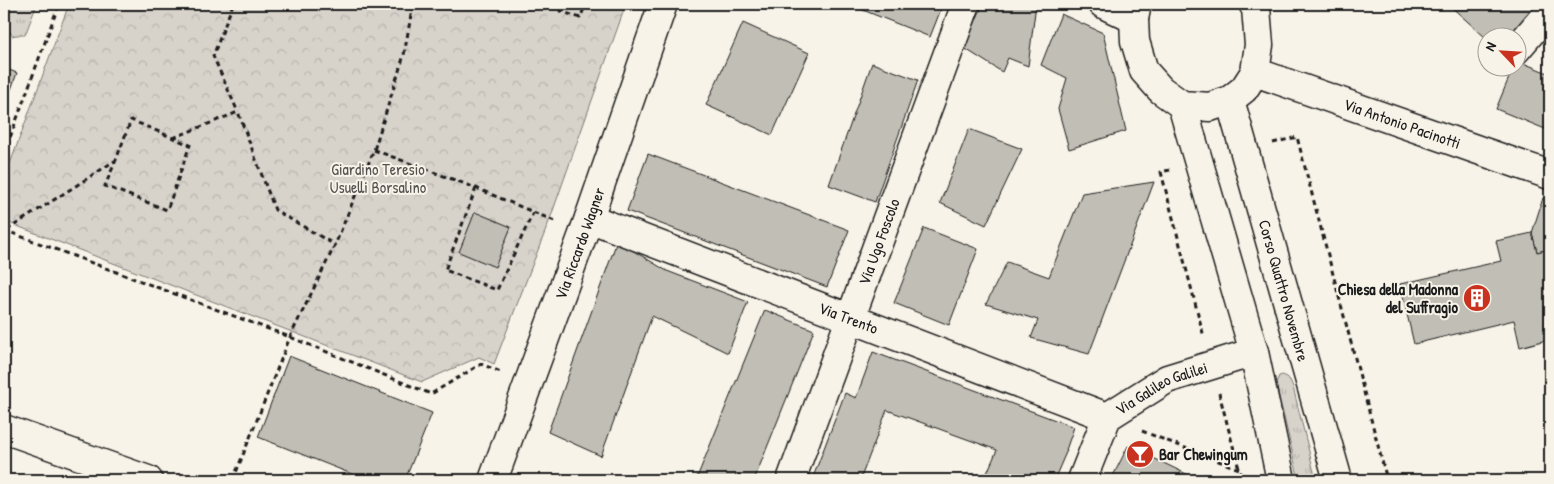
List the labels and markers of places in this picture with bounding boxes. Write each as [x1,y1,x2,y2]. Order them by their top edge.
place label: Chiesa della Madonna del Suffragio [1338,278,1459,319]
building icon: Chiesa della Madonna del Suffragio [1462,283,1492,313]
bar icon: Bar Chewingum [1125,439,1155,469]
place label: Bar Chewingum [1159,443,1248,466]

